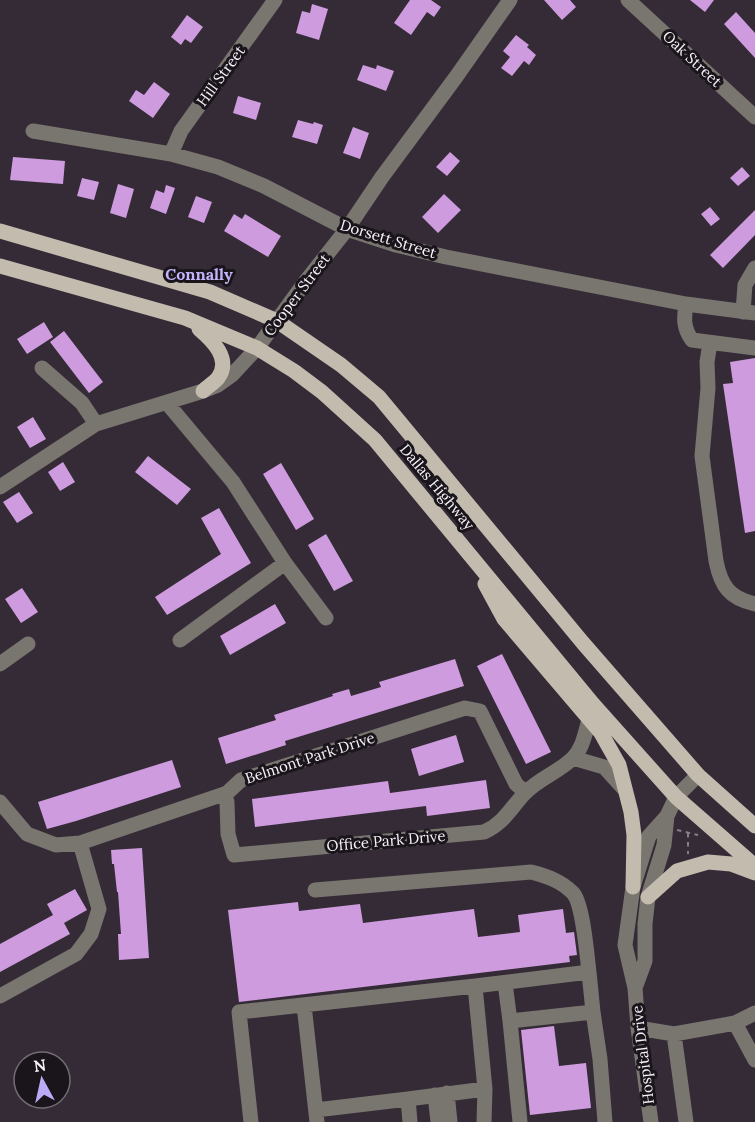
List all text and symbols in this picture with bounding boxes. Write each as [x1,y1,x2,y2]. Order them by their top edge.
street label: Oak Street [659,26,726,91]
street label: Hill Street [192,41,249,110]
street label: Dorsett Street [338,215,439,262]
street label: Cooper Street [259,250,334,340]
district label: Connally [165,264,233,284]
street label: Dallas Highway [396,440,479,534]
street label: Belmont Park Drive [243,728,377,787]
street label: Office Park Drive [326,826,446,855]
street label: Hospital Drive [627,1004,658,1106]
north arrow [12,1050,72,1110]
text: N [32,1054,47,1076]

